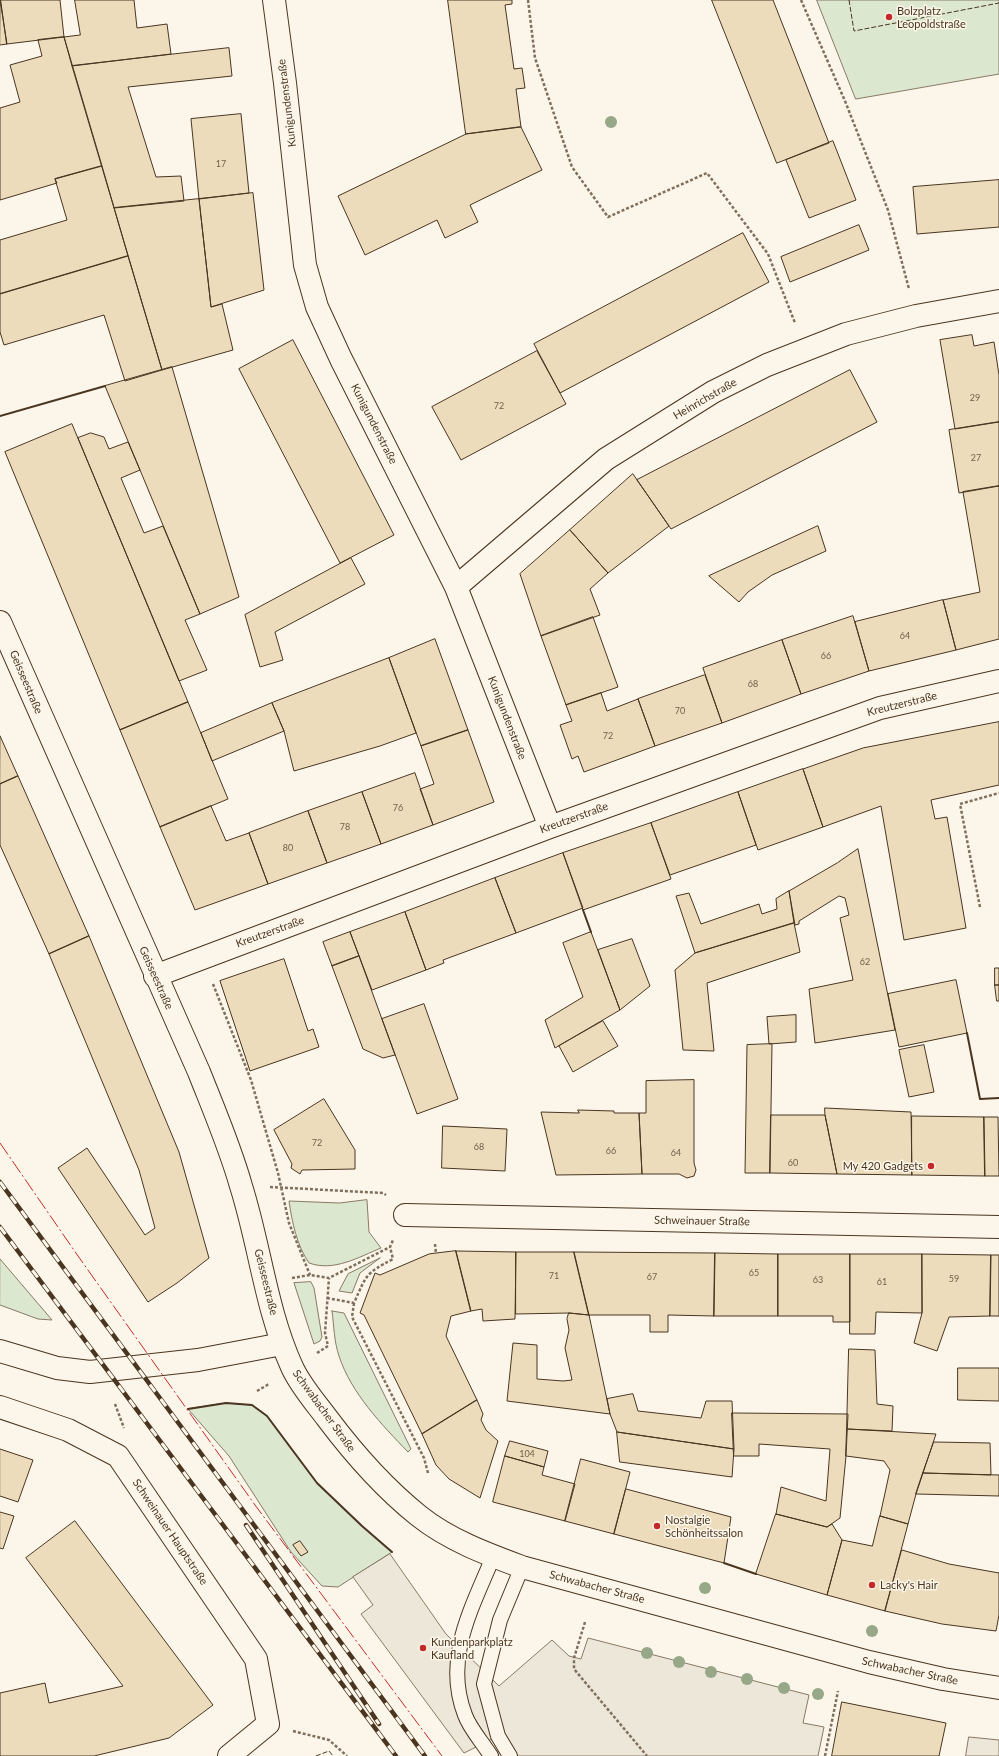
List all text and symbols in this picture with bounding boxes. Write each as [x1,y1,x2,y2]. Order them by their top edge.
place label: Bolzplatz Leopoldstraße [897,4,966,30]
marker: Bolzplatz Leopoldstraße [884,12,894,22]
street label: Kunigundenstraße [275,58,299,148]
house number: 17 [216,159,226,169]
street label: Heinrichstraße [671,376,739,422]
street label: Kunigundenstraße [348,382,400,466]
house number: 29 [970,393,980,403]
house number: 72 [494,401,504,411]
house number: 27 [971,453,981,463]
house number: 64 [900,631,910,641]
street label: Geisseestraße [7,648,45,716]
house number: 66 [821,651,831,661]
street label: Kunigundenstraße [485,674,529,762]
house number: 68 [748,679,758,689]
street label: Kreutzerstraße [866,689,938,719]
house number: 70 [675,706,685,716]
house number: 72 [603,731,613,741]
street label: Kreutzerstraße [538,800,610,836]
house number: 76 [393,803,403,813]
house number: 78 [340,822,350,832]
house number: 80 [283,843,293,853]
street label: Kreutzerstraße [234,914,306,950]
street label: Geisseestraße [136,944,176,1012]
house number: 62 [860,957,870,967]
house number: 72 [312,1138,322,1148]
house number: 68 [474,1142,484,1152]
house number: 66 [606,1146,616,1156]
house number: 64 [671,1148,681,1158]
house number: 60 [788,1158,798,1168]
place label: My 420 Gadgets [843,1159,923,1173]
marker: My 420 Gadgets [926,1161,936,1171]
street label: Schweinauer Straße [654,1214,750,1228]
street label: Geisseestraße [251,1247,281,1317]
house number: 65 [749,1268,759,1278]
house number: 71 [549,1271,559,1281]
house number: 67 [647,1272,657,1282]
house number: 59 [949,1274,959,1284]
house number: 63 [813,1275,823,1285]
house number: 61 [877,1277,887,1287]
street label: Schwabacher Straße [290,1367,358,1455]
house number: 104 [519,1449,535,1459]
street label: Schweinauer Hauptstraße [130,1477,210,1587]
place label: Nostalgie Schönheitssalon [665,1513,743,1539]
marker: Nostalgie Schönheitssalon [652,1521,662,1531]
street label: Schwabacher Straße [548,1568,646,1606]
place label: Lacky's Hair [880,1578,938,1592]
marker: Lacky's Hair [867,1580,877,1590]
place label: Kundenparkplatz Kaufland [431,1635,513,1661]
marker: Kundenparkplatz Kaufland [418,1643,428,1653]
street label: Schwabacher Straße [861,1654,959,1688]

